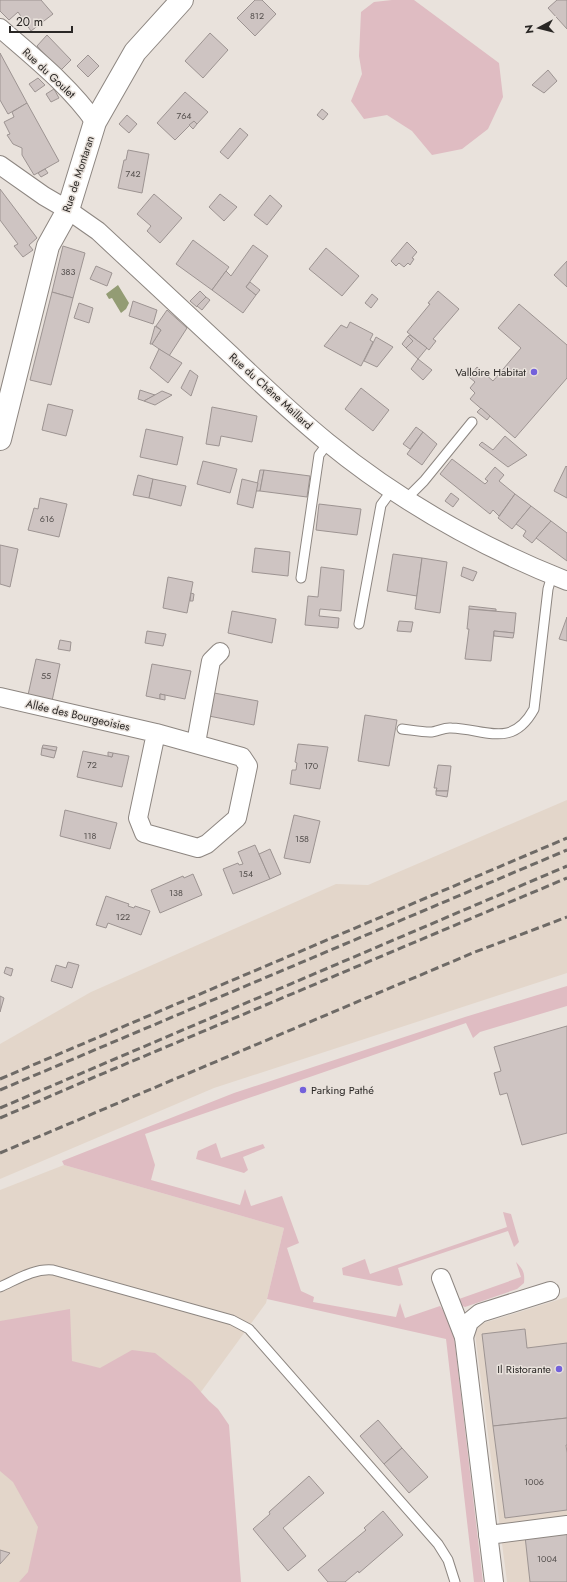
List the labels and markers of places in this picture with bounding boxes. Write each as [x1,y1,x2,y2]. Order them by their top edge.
place label: Valloire Habitat [455,364,526,380]
marker: Valloire Habitat [529,367,539,377]
place label: Parking Pathé [311,1082,374,1098]
marker: Parking Pathé [298,1085,308,1095]
place label: Il Ristorante [497,1361,551,1377]
marker: Il Ristorante [554,1364,564,1374]

